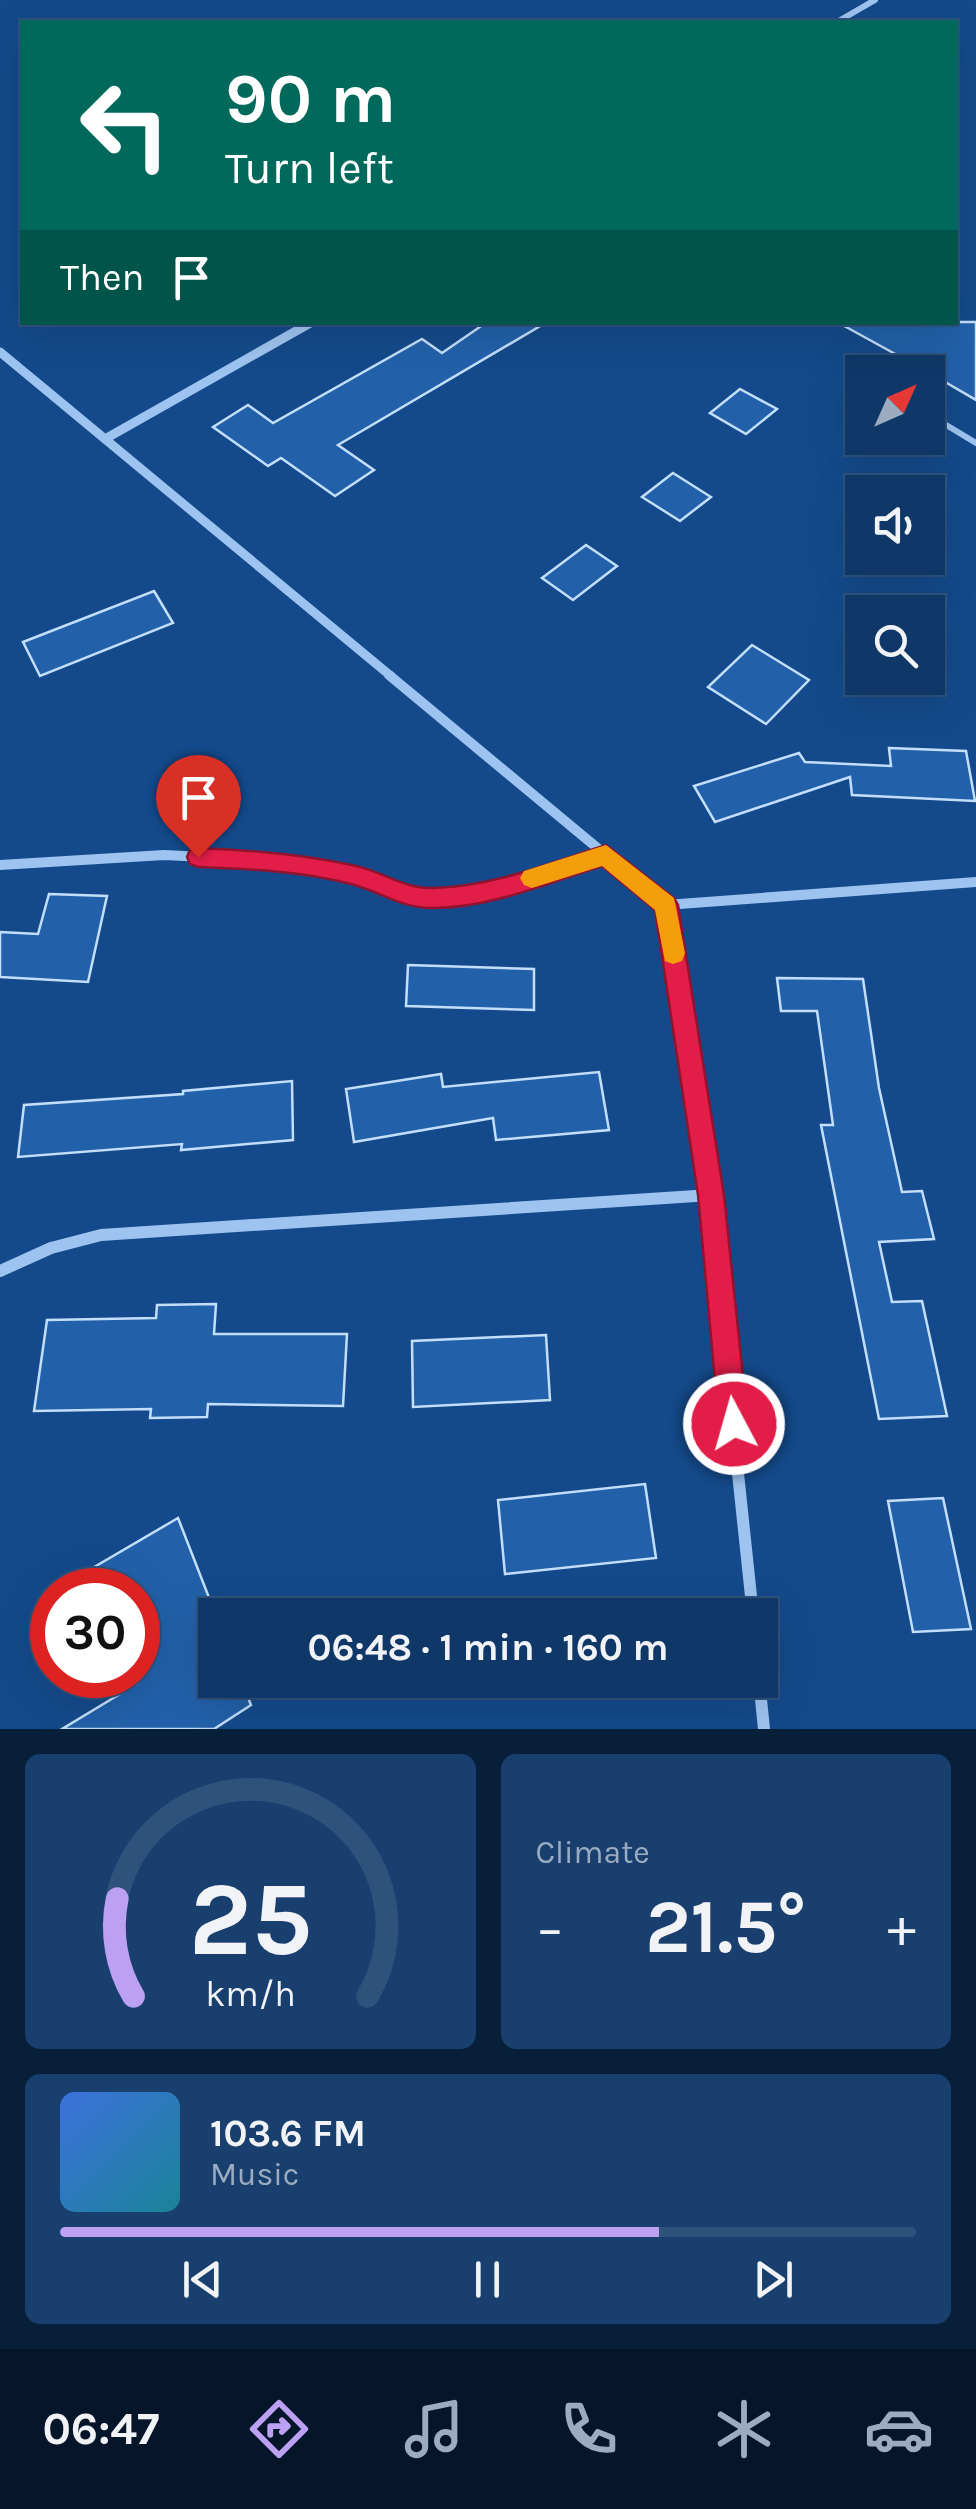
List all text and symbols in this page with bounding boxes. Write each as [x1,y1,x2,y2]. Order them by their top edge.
text: 90 m [225,58,396,140]
icon: left [60,60,190,190]
text: Turn left [225,142,394,194]
icon: arrive [164,250,219,305]
text: Then [60,255,144,300]
north arrow [845,355,945,455]
map controls [845,355,945,695]
button: sound [845,475,945,575]
button: search [845,595,945,695]
pin [156,755,241,858]
icon: arrive [171,770,226,825]
position arrow [682,1372,786,1476]
speed limit sign: 30 [30,1568,160,1698]
text: 06:48 · 1 min · 160 m [307,1625,669,1670]
text: Climate [536,1834,650,1871]
text: 25 [189,1859,312,1980]
text: 21.5° [645,1883,806,1971]
text: − [536,1896,564,1960]
text: + [887,1896,916,1960]
text: km/h [205,1973,296,2015]
text: 103.6 FM [210,2111,366,2156]
text: Music [210,2156,299,2193]
icon: previous [175,2252,230,2307]
icon: pause [460,2252,515,2307]
icon: next [746,2252,801,2307]
icon: directions [244,2394,314,2464]
icon: music [399,2394,469,2464]
icon: phone [554,2394,624,2464]
icon: climate [709,2394,779,2464]
icon: car [864,2394,934,2464]
text: 06:47 [42,2403,159,2455]

